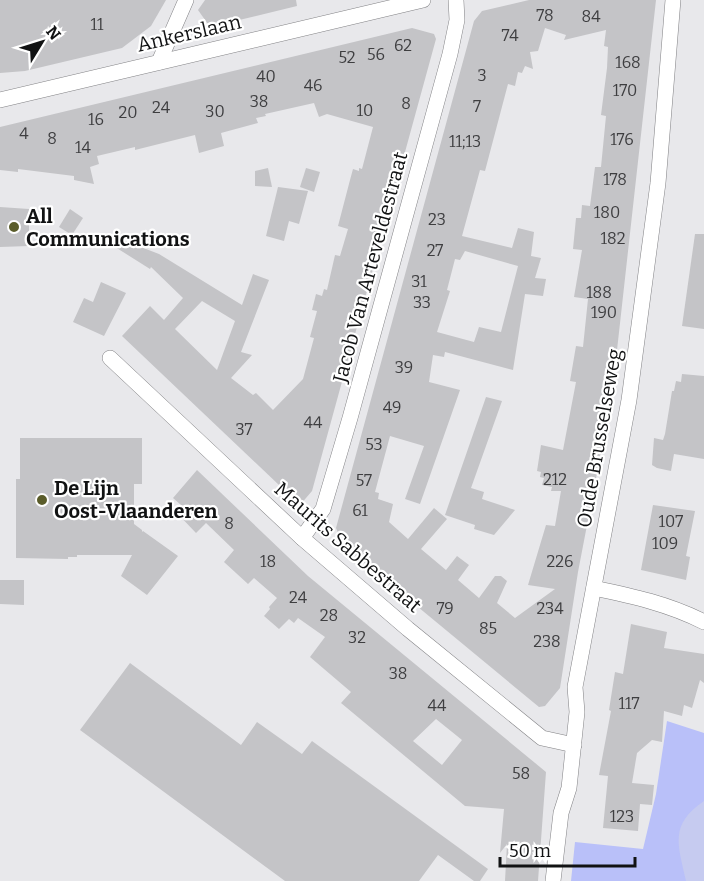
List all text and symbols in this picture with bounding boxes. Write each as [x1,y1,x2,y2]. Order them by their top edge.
house number: 78 [536,6,554,25]
house number: 84 [582,7,601,26]
street label: Ankerslaan [135,9,244,57]
north arrow [12,12,72,72]
house number: 11 [91,15,104,34]
text: N [42,22,65,44]
house number: 74 [501,26,519,45]
house number: 62 [394,36,412,55]
house number: 56 [367,45,385,64]
house number: 52 [339,48,355,67]
house number: 168 [615,53,641,72]
house number: 3 [477,66,487,85]
house number: 40 [256,67,276,86]
house number: 46 [304,76,322,95]
house number: 170 [613,81,637,100]
house number: 38 [250,92,268,111]
house number: 8 [401,94,411,113]
house number: 7 [473,97,481,116]
house number: 24 [152,98,171,117]
house number: 10 [357,101,373,120]
house number: 30 [205,102,225,121]
house number: 20 [119,103,137,122]
house number: 16 [88,110,104,129]
house number: 4 [19,124,29,143]
house number: 8 [47,129,57,148]
house number: 176 [610,130,634,149]
house number: 11;13 [449,132,481,151]
house number: 14 [75,138,92,157]
street label: Jacob Van Arteveldestraat [327,149,412,386]
house number: 178 [603,170,627,189]
house number: 180 [594,203,620,222]
place label: All Communications [26,204,190,251]
house number: 23 [428,210,446,229]
marker: All Communications [7,220,21,234]
house number: 182 [601,229,625,248]
house number: 27 [427,241,443,260]
house number: 31 [411,272,427,291]
house number: 188 [586,283,612,302]
house number: 33 [413,293,431,312]
house number: 190 [591,303,617,322]
street label: Oude Brusselseweg [571,347,627,529]
house number: 39 [395,358,413,377]
house number: 49 [383,398,401,417]
house number: 44 [304,413,323,432]
house number: 37 [235,420,253,439]
house number: 53 [365,435,383,454]
house number: 212 [543,470,567,489]
house number: 57 [356,471,372,490]
place label: De Lijn Oost-Vlaanderen [54,476,217,523]
street label: Maurits Sabbestraat [270,477,426,617]
marker: De Lijn Oost-Vlaanderen [35,493,49,507]
house number: 61 [352,501,368,520]
house number: 107 [659,512,683,531]
house number: 8 [224,514,234,533]
house number: 109 [652,534,678,553]
house number: 18 [260,552,276,571]
house number: 226 [547,552,573,571]
house number: 24 [289,588,308,607]
house number: 79 [436,599,454,618]
house number: 234 [536,599,564,618]
house number: 28 [320,606,338,625]
house number: 85 [479,619,497,638]
house number: 32 [348,628,366,647]
house number: 238 [533,632,561,651]
house number: 38 [389,664,407,683]
house number: 117 [619,694,639,713]
house number: 44 [428,696,447,715]
house number: 58 [512,764,530,783]
house number: 123 [610,807,634,826]
scale bar [500,830,635,868]
text: 50 m [509,840,551,862]

